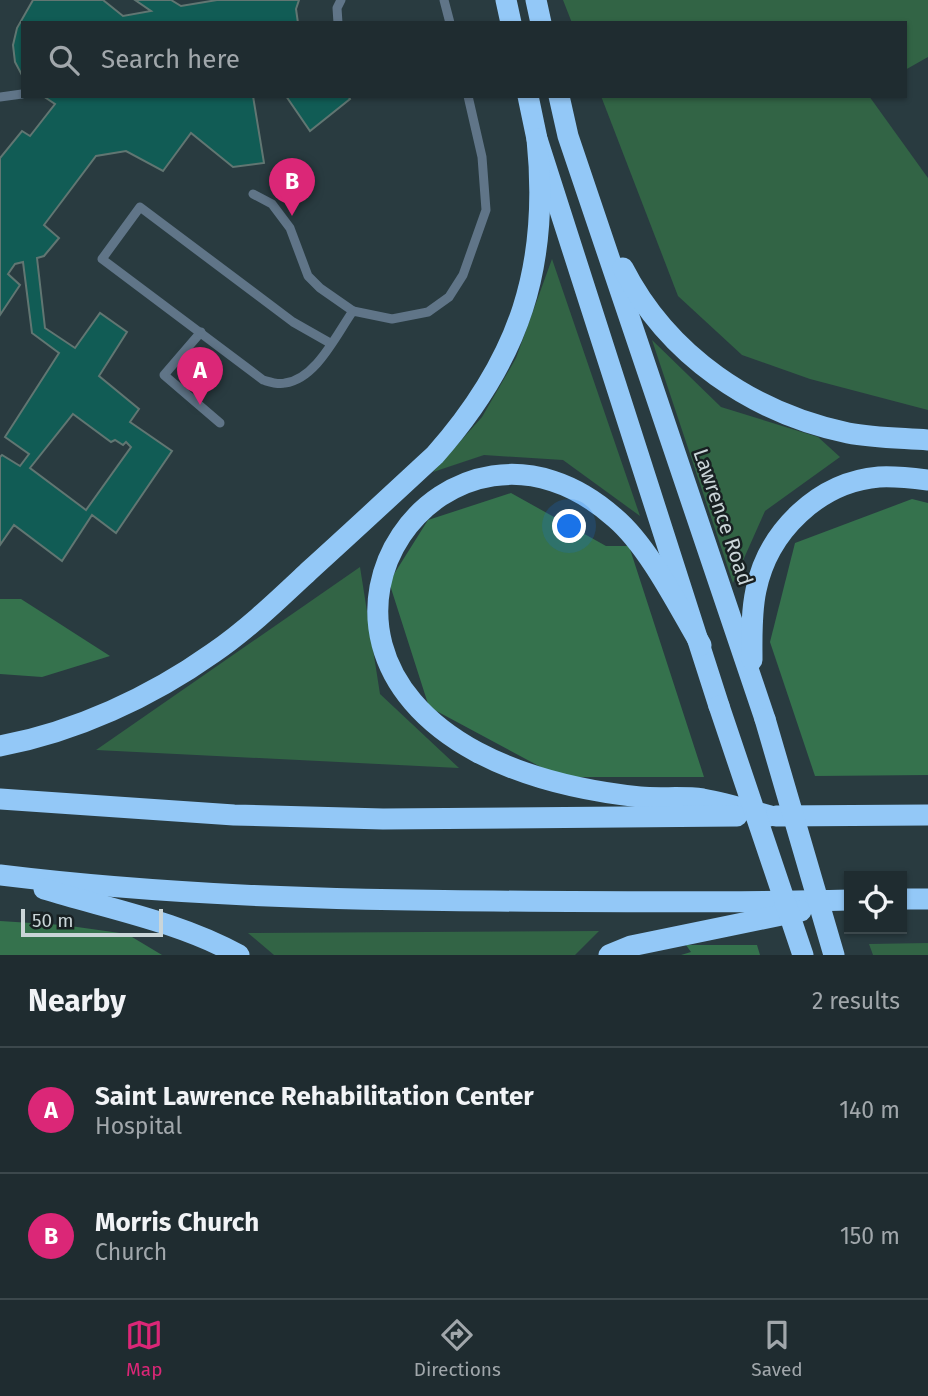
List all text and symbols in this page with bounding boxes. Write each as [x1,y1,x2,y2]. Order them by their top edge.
search box [21,21,907,98]
icon: search [45,41,83,79]
text: Search here [101,44,240,75]
pin: B [269,158,315,216]
pin: A [177,347,223,405]
street label: Lawrence Road [687,445,759,589]
your location [552,509,586,543]
map controls [844,871,907,934]
button: locate [844,871,907,934]
scale bar [21,906,163,938]
text: 50 m [32,909,73,932]
text: Nearby [28,983,126,1019]
text: 2 results [812,987,900,1015]
text: Saint Lawrence Rehabilitation Center [95,1081,534,1112]
text: A [44,1096,58,1124]
text: 140 m [839,1096,900,1124]
text: Hospital [95,1112,182,1140]
text: Morris Church [95,1207,259,1238]
text: B [44,1222,58,1250]
text: 150 m [840,1222,900,1250]
text: Church [95,1238,167,1266]
tab: Map [125,1316,163,1381]
tab: Directions [414,1316,501,1381]
tab: Saved [751,1316,803,1381]

